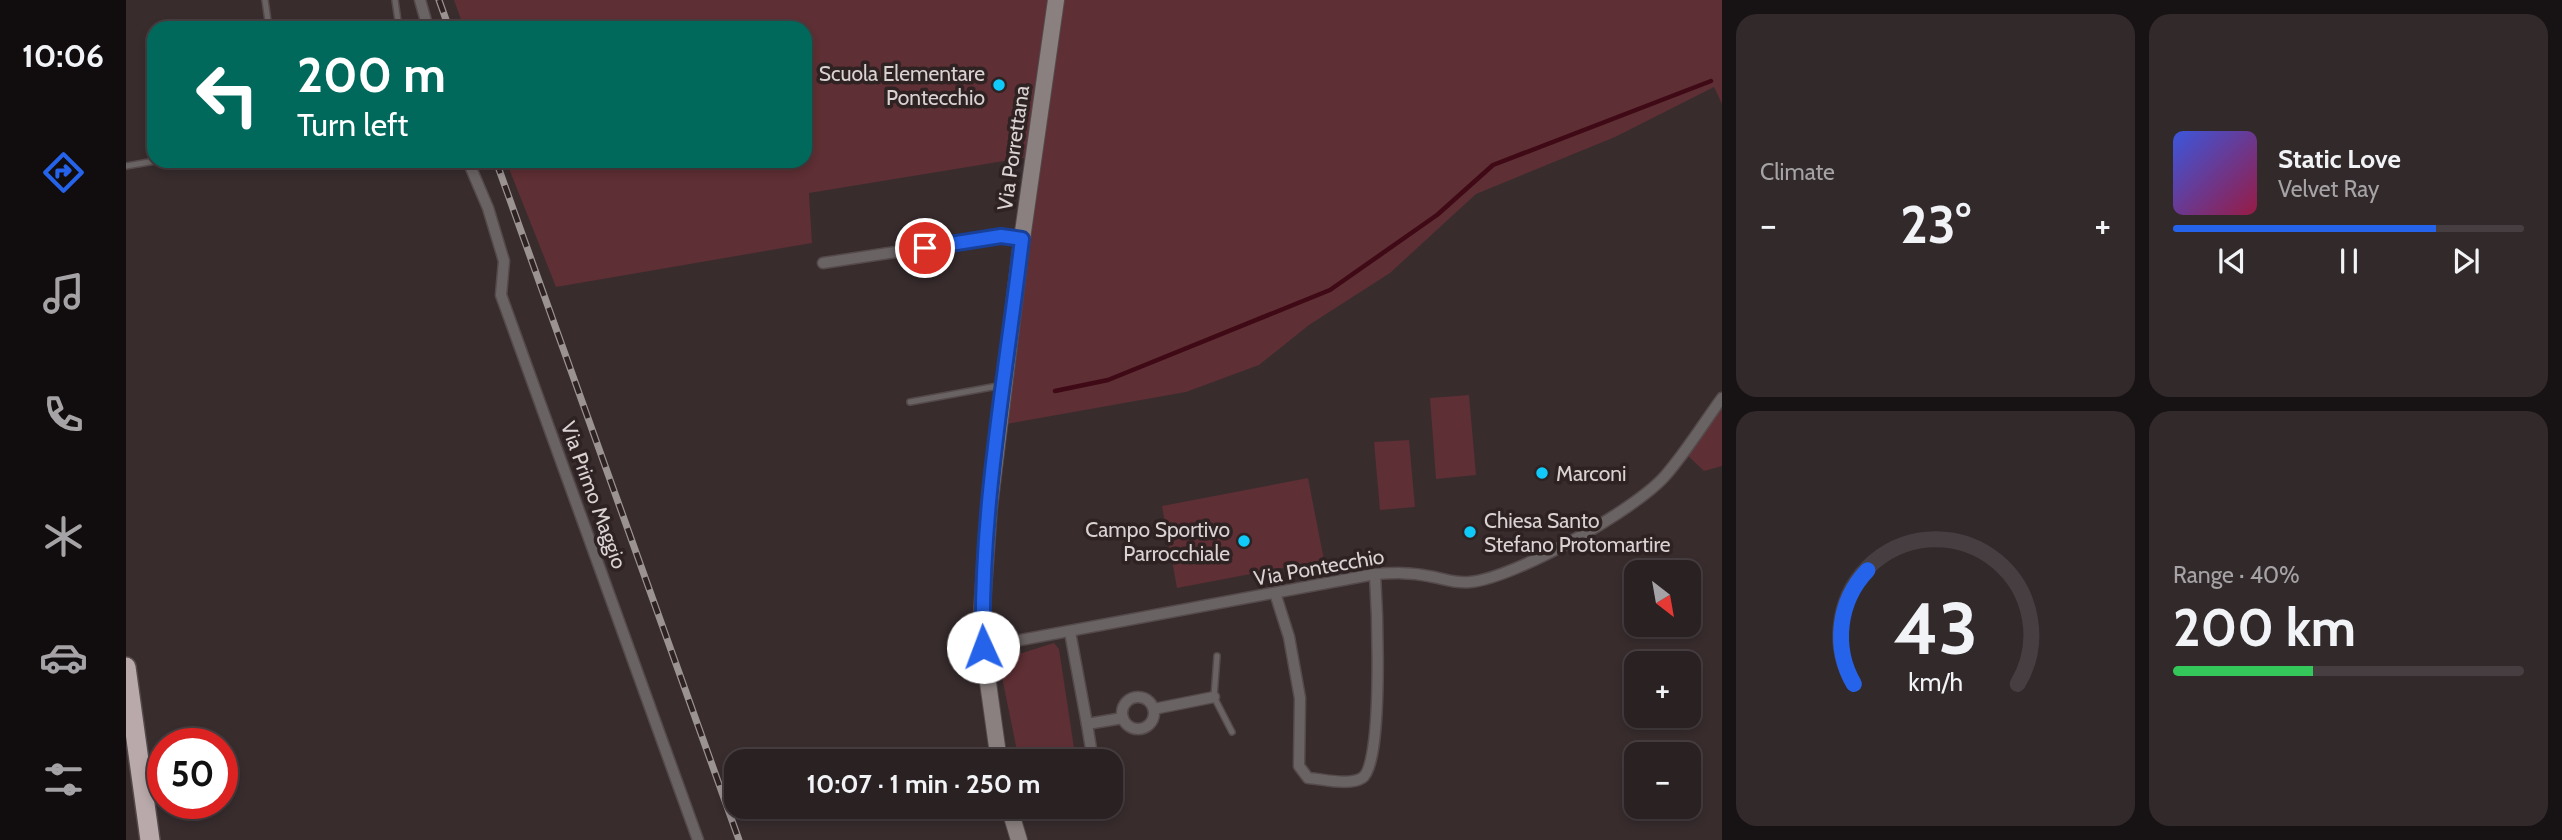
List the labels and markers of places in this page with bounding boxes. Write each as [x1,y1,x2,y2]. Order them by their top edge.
place label: Scuola Elementare Pontecchio [819,61,985,110]
marker: Scuola Elementare Pontecchio [991,77,1007,93]
pin [895,218,955,278]
place label: Marconi [1556,461,1627,486]
marker: Marconi [1534,465,1550,481]
place label: Chiesa Santo Stefano Protomartire [1484,508,1671,557]
place label: Campo Sportivo Parrocchiale [1085,517,1230,566]
marker: Chiesa Santo Stefano Protomartire [1462,524,1478,540]
marker: Campo Sportivo Parrocchiale [1236,533,1252,549]

